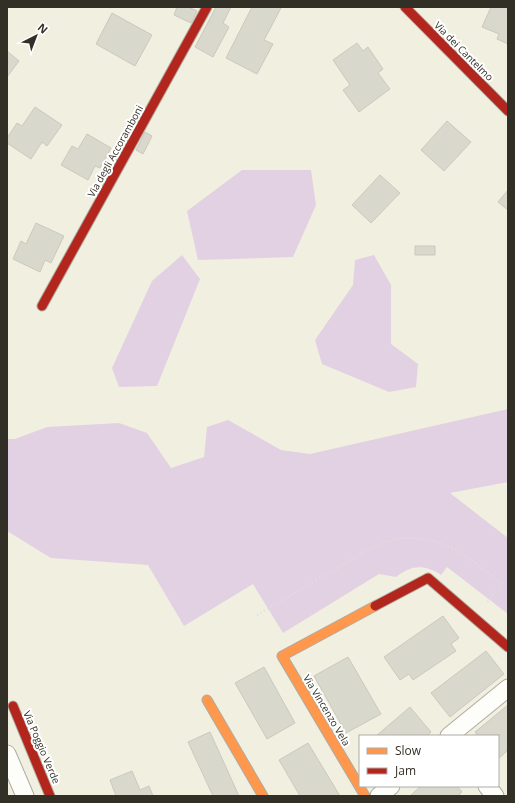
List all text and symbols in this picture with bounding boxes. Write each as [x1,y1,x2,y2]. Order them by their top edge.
north arrow [16,16,56,56]
street label: Via dei Cantelmo [431,18,497,84]
text: N [35,20,51,37]
street label: Via degli Accoramboni [84,103,146,199]
street label: Via Vincenzo Vela [300,672,354,748]
street label: Via Poggio Verde [20,708,64,786]
legend [359,735,499,787]
text: Slow [395,742,422,759]
text: Jam [394,762,416,779]

